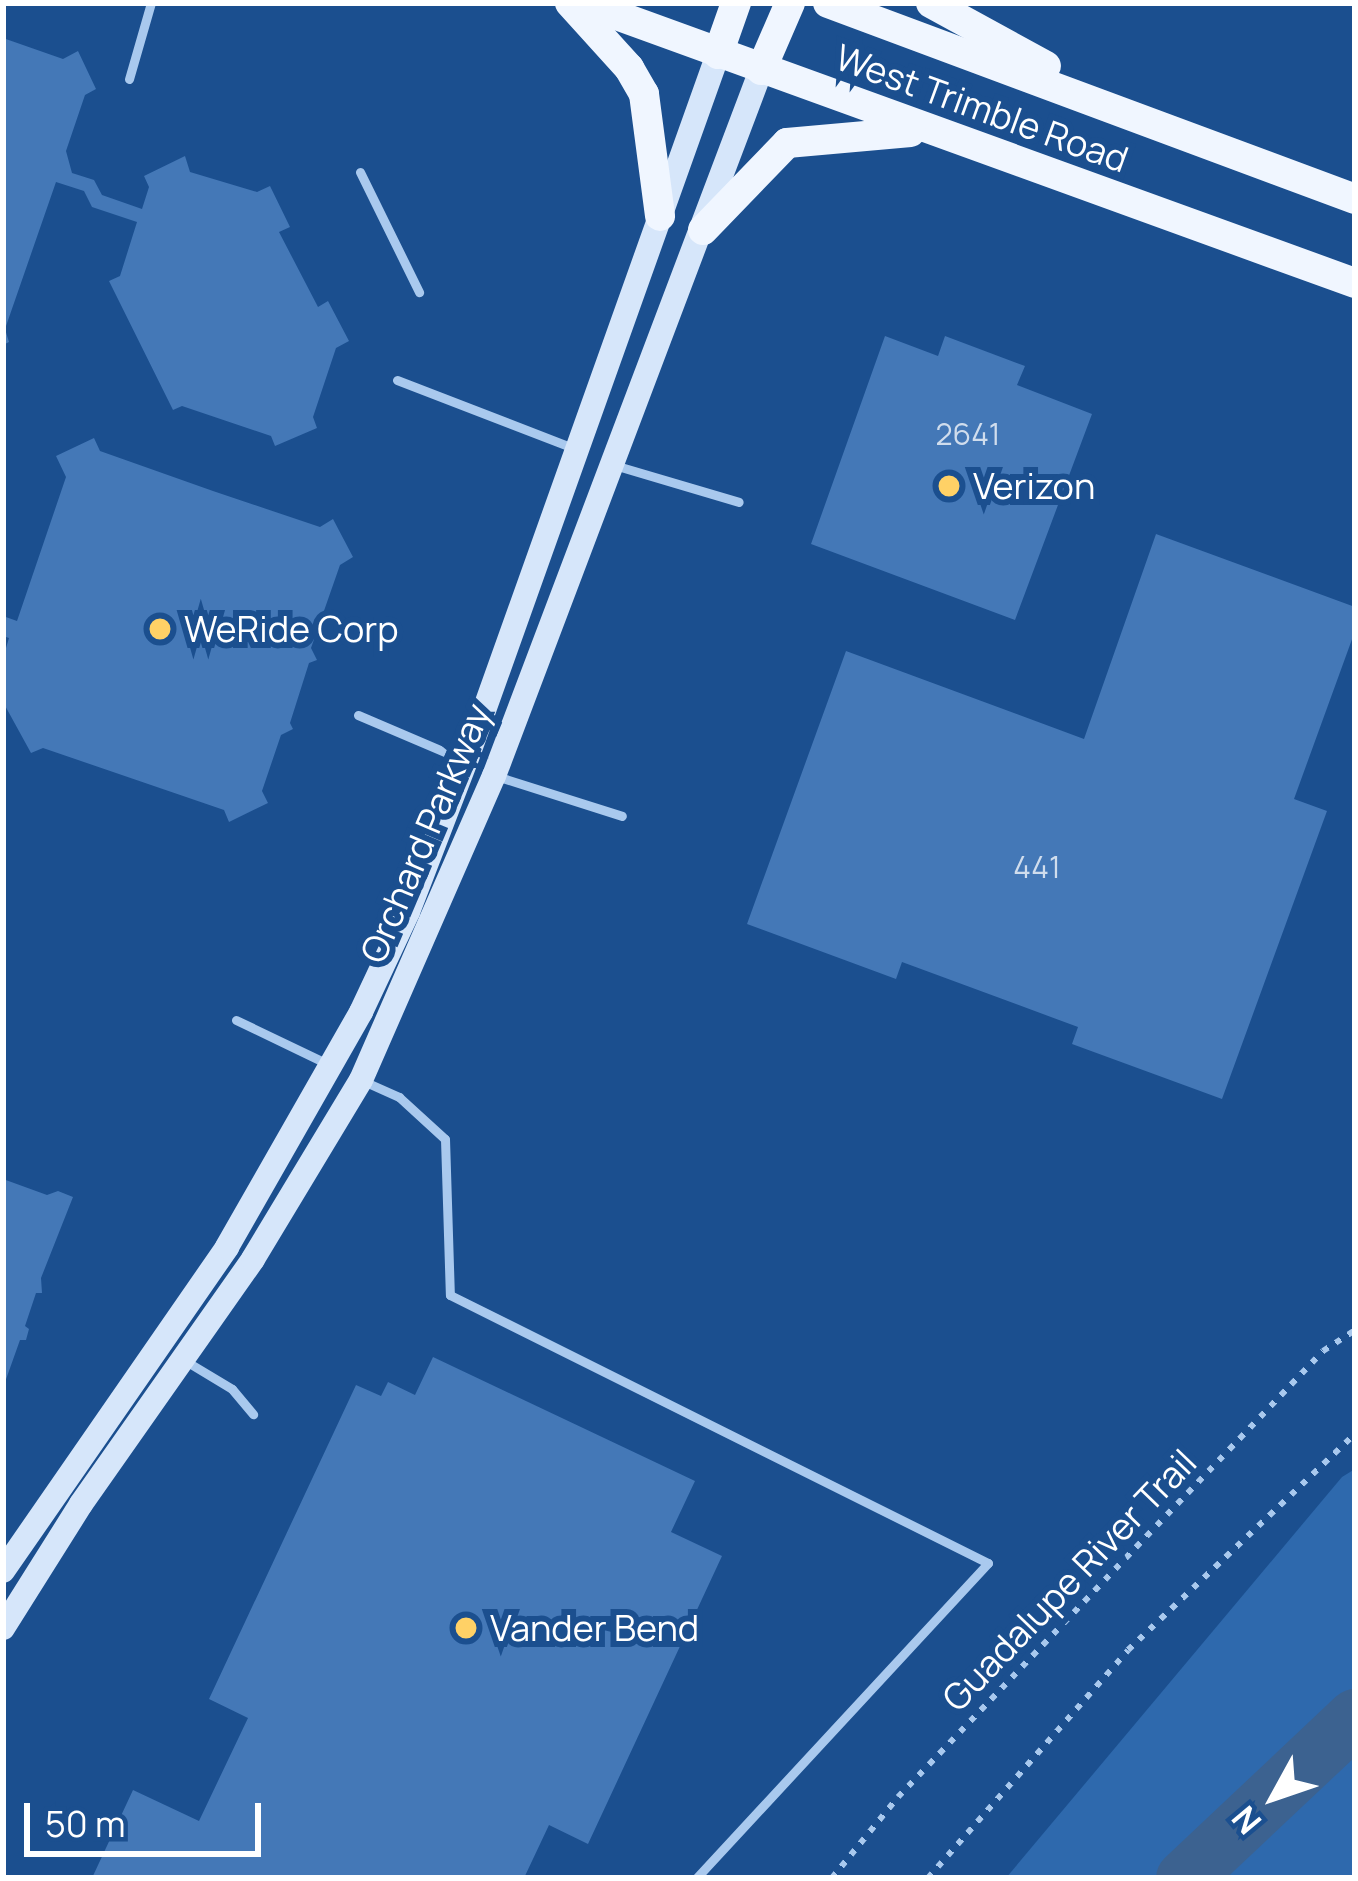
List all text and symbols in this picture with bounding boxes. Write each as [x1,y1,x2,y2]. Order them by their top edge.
street label: West Trimble Road [830,35,1134,181]
house number: 2641 [935,416,1001,452]
place label: Verizon [973,464,1095,508]
marker: Verizon [936,473,962,499]
place label: WeRide Corp [184,607,399,651]
marker: WeRide Corp [147,616,173,642]
street label: Orchard Parkway [351,697,499,969]
house number: 441 [1013,849,1061,885]
street label: Guadalupe River Trail [933,1441,1205,1719]
place label: Vander Bend [490,1606,699,1650]
marker: Vander Bend [453,1615,479,1641]
north arrow [1214,1737,1334,1857]
scale bar [30,1779,267,1853]
text: N [1221,1797,1271,1844]
text: 50 m [45,1799,125,1848]

